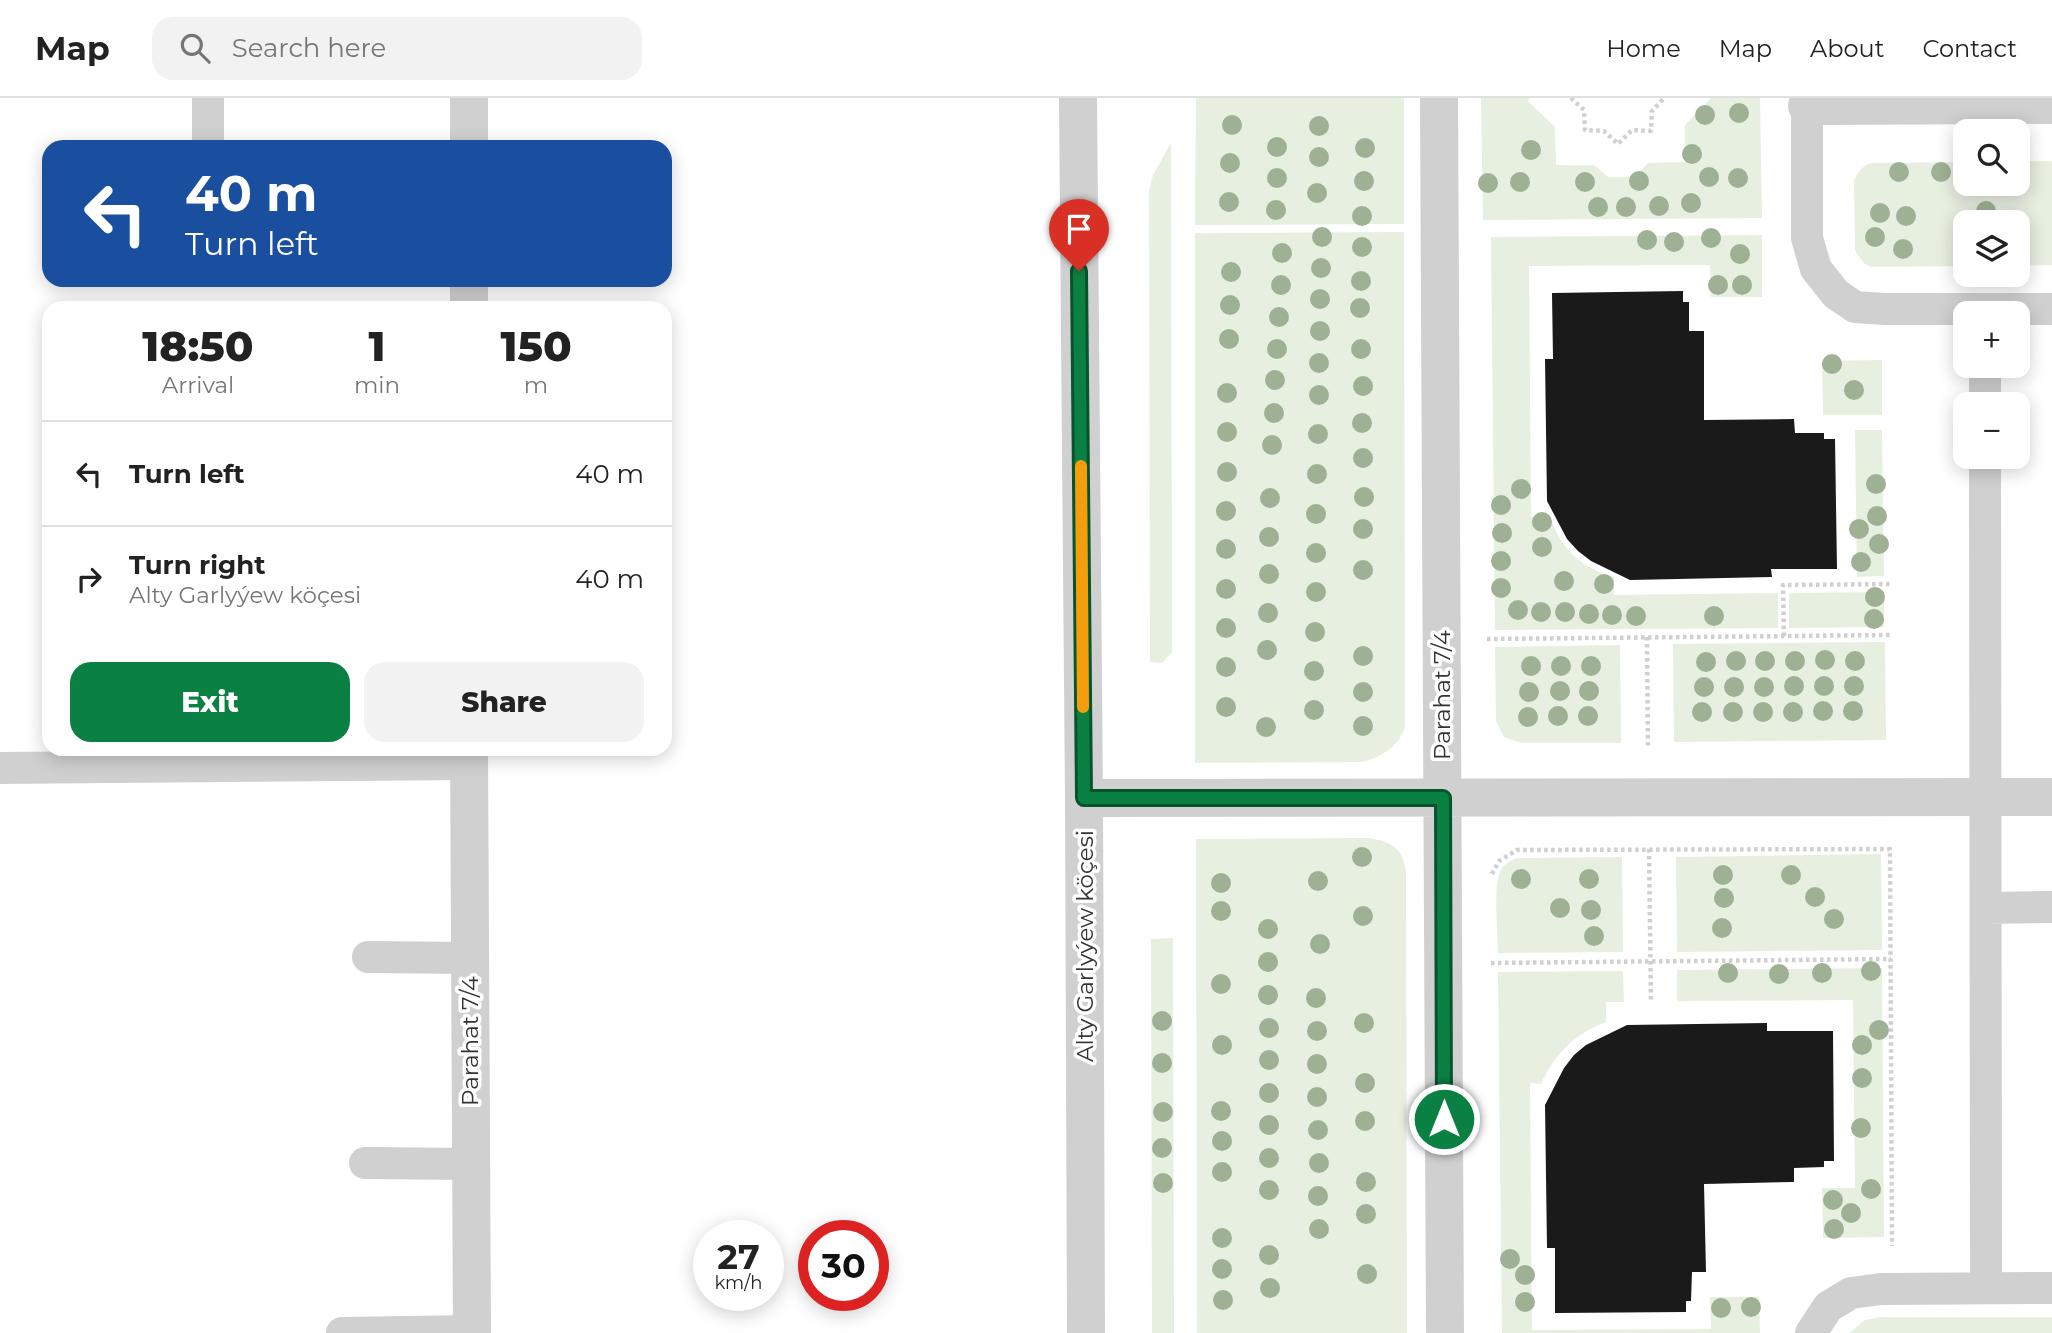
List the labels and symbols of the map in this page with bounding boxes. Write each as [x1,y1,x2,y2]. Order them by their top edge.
pin [1049,199,1109,271]
street label: Parahat 7/4 [1428,630,1456,760]
street label: Alty Garlyýew köçesi [1071,830,1099,1062]
street label: Parahat 7/4 [456,976,484,1106]
position arrow [1407,1082,1481,1156]
speed limit sign: 30 [798,1220,889,1311]

